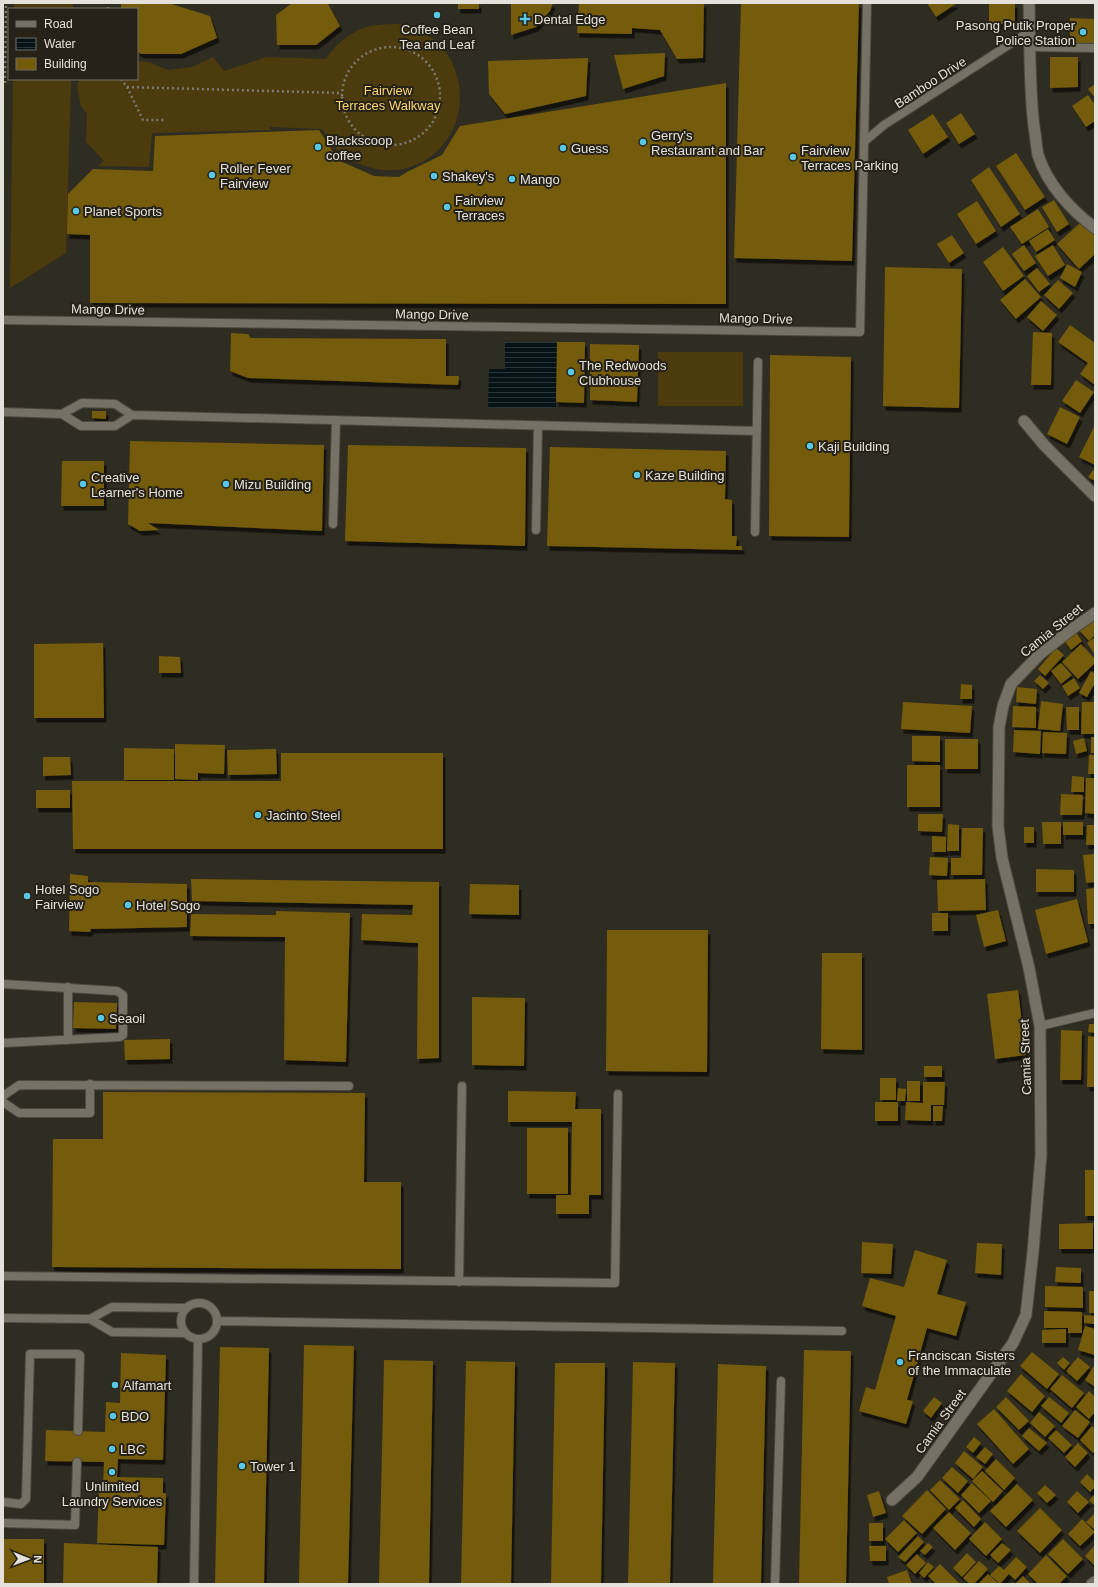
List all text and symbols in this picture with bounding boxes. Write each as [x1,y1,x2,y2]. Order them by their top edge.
legend [8,8,138,80]
marker: Coffee Bean Tea and Leaf [432,10,442,20]
place label: Dental Edge [534,12,606,27]
marker: Dental Edge [519,13,531,25]
text: Road [44,17,73,31]
place label: Pasong Putik Proper Police Station [956,18,1076,48]
place label: Coffee Bean Tea and Leaf [399,22,475,52]
marker: Pasong Putik Proper Police Station [1078,27,1088,37]
text: Water [44,37,76,51]
street label: Bamboo Drive [892,54,969,111]
text: Building [44,57,87,71]
park label: Fairview Terraces Walkway [336,83,441,113]
place label: Gerry's Restaurant and Bar [651,128,764,158]
place label: Blackscoop coffee [326,133,392,163]
marker: Gerry's Restaurant and Bar [638,137,648,147]
place label: Guess [571,141,609,156]
marker: Blackscoop coffee [313,142,323,152]
marker: Guess [558,143,568,153]
place label: Fairview Terraces Parking [801,143,899,173]
marker: Fairview Terraces Parking [788,152,798,162]
place label: Roller Fever Fairview [220,161,291,191]
place label: Shakey's [442,169,495,184]
marker: Roller Fever Fairview [207,170,217,180]
marker: Shakey's [429,171,439,181]
place label: Mango [520,172,560,187]
marker: Mango [507,174,517,184]
place label: Fairview Terraces [455,193,505,223]
marker: Fairview Terraces [442,202,452,212]
place label: Planet Sports [84,204,163,219]
marker: Planet Sports [71,206,81,216]
street label: Mango Drive [71,301,145,318]
street label: Mango Drive [395,306,469,323]
street label: Mango Drive [719,310,793,327]
place label: The Redwoods Clubhouse [579,358,667,388]
marker: The Redwoods Clubhouse [566,367,576,377]
place label: Kaji Building [818,439,890,454]
marker: Kaji Building [805,441,815,451]
place label: Kaze Building [645,468,725,483]
place label: Creative Learner's Home [91,470,183,500]
marker: Kaze Building [632,470,642,480]
place label: Mizu Building [234,477,311,492]
marker: Creative Learner's Home [78,479,88,489]
marker: Mizu Building [221,479,231,489]
street label: Camia Street [1017,600,1086,660]
place label: Jacinto Steel [266,808,341,823]
marker: Jacinto Steel [253,810,263,820]
place label: Hotel Sogo Fairview [35,882,99,912]
marker: Hotel Sogo Fairview [22,891,32,901]
place label: Hotel Sogo [136,898,200,913]
marker: Hotel Sogo [123,900,133,910]
place label: Seaoil [109,1011,145,1026]
marker: Seaoil [96,1013,106,1023]
street label: Camia Street [1017,1018,1034,1095]
place label: Franciscan Sisters of the Immaculate [908,1348,1015,1378]
marker: Franciscan Sisters of the Immaculate [895,1357,905,1367]
place label: Alfamart [123,1378,172,1393]
marker: Alfamart [110,1380,120,1390]
street label: Camia Street [912,1386,969,1456]
place label: BDO [121,1409,149,1424]
marker: BDO [108,1411,118,1421]
place label: LBC [120,1442,145,1457]
marker: LBC [107,1444,117,1454]
place label: Tower 1 [250,1459,296,1474]
marker: Tower 1 [237,1461,247,1471]
marker: Unlimited Laundry Services [107,1467,117,1477]
place label: Unlimited Laundry Services [62,1479,163,1509]
north arrow [8,1539,48,1579]
text: N [32,1555,44,1563]

